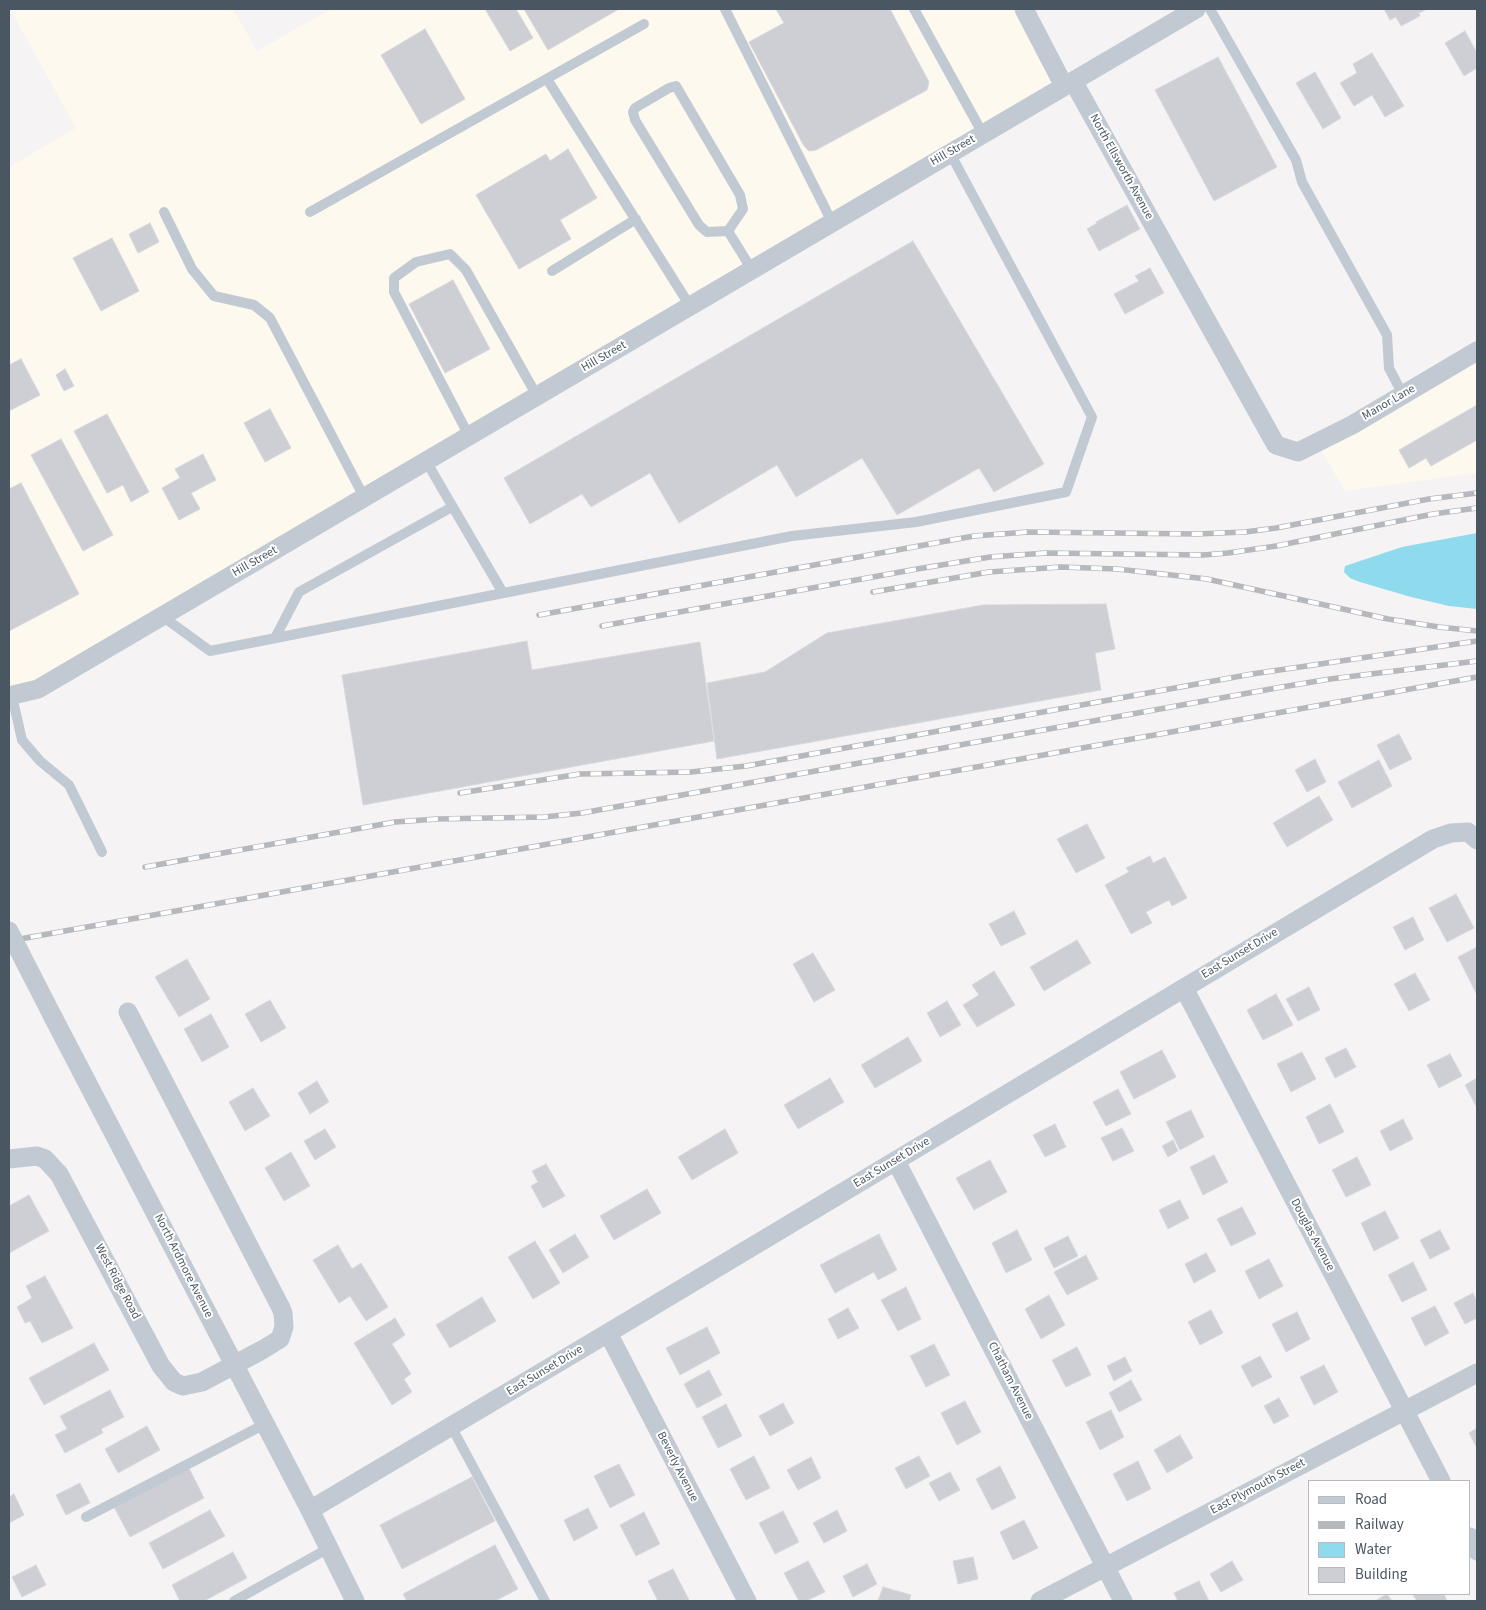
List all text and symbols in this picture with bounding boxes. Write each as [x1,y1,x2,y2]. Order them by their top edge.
street label: North Ellsworth Avenue [1086,112,1156,222]
street label: Hill Street [928,132,978,170]
street label: Hill Street [579,338,629,376]
street label: Manor Lane [1360,382,1418,424]
street label: Hill Street [230,543,280,581]
street label: East Sunset Drive [1199,926,1281,982]
street label: East Sunset Drive [851,1135,933,1191]
street label: Douglas Avenue [1287,1196,1337,1274]
street label: North Ardmore Avenue [151,1212,215,1320]
street label: West Ridge Road [91,1242,143,1322]
street label: Chatham Avenue [984,1340,1036,1422]
street label: East Sunset Drive [504,1343,586,1399]
street label: Beverly Avenue [653,1430,701,1504]
street label: East Plymouth Street [1208,1456,1308,1518]
legend [1308,1480,1471,1595]
text: Road [1355,1489,1387,1510]
text: Railway [1355,1514,1404,1535]
text: Water [1355,1539,1391,1560]
text: Building [1355,1564,1407,1585]

